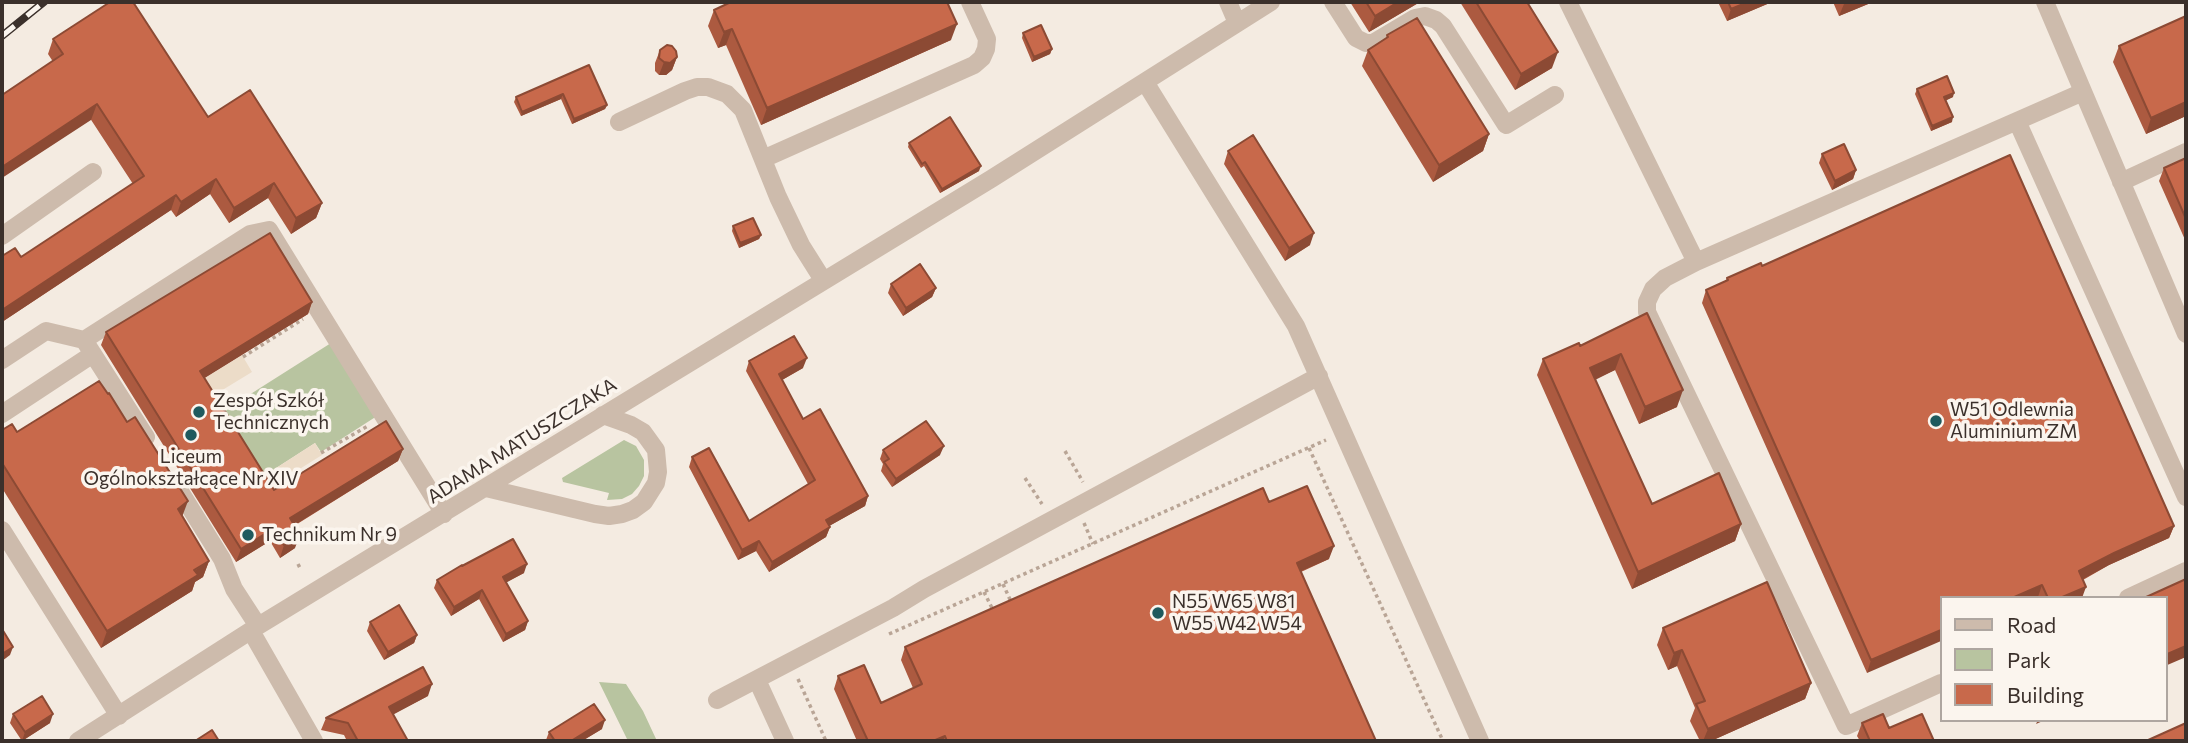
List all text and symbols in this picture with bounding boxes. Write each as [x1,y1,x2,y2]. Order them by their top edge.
street label: ADAMA MATUSZCZAKA [423,373,621,509]
place label: Zespół Szkół Technicznych [213,390,329,434]
place label: W51 Odlewnia Aluminium ZM [1950,399,2078,443]
marker: Zespół Szkół Technicznych [191,404,207,420]
marker: W51 Odlewnia Aluminium ZM [1928,413,1944,429]
marker: Liceum Ogólnokształcące Nr XIV [183,427,199,443]
place label: Liceum Ogólnokształcące Nr XIV [83,446,299,490]
place label: Technikum Nr 9 [262,524,397,546]
marker: Technikum Nr 9 [240,527,256,543]
place label: N55 W65 W81 W55 W42 W54 [1172,591,1302,635]
legend [1940,596,2167,722]
marker: N55 W65 W81 W55 W42 W54 [1150,605,1166,621]
text: Road [2007,612,2056,637]
text: Park [2007,647,2051,672]
text: Building [2007,682,2084,707]

